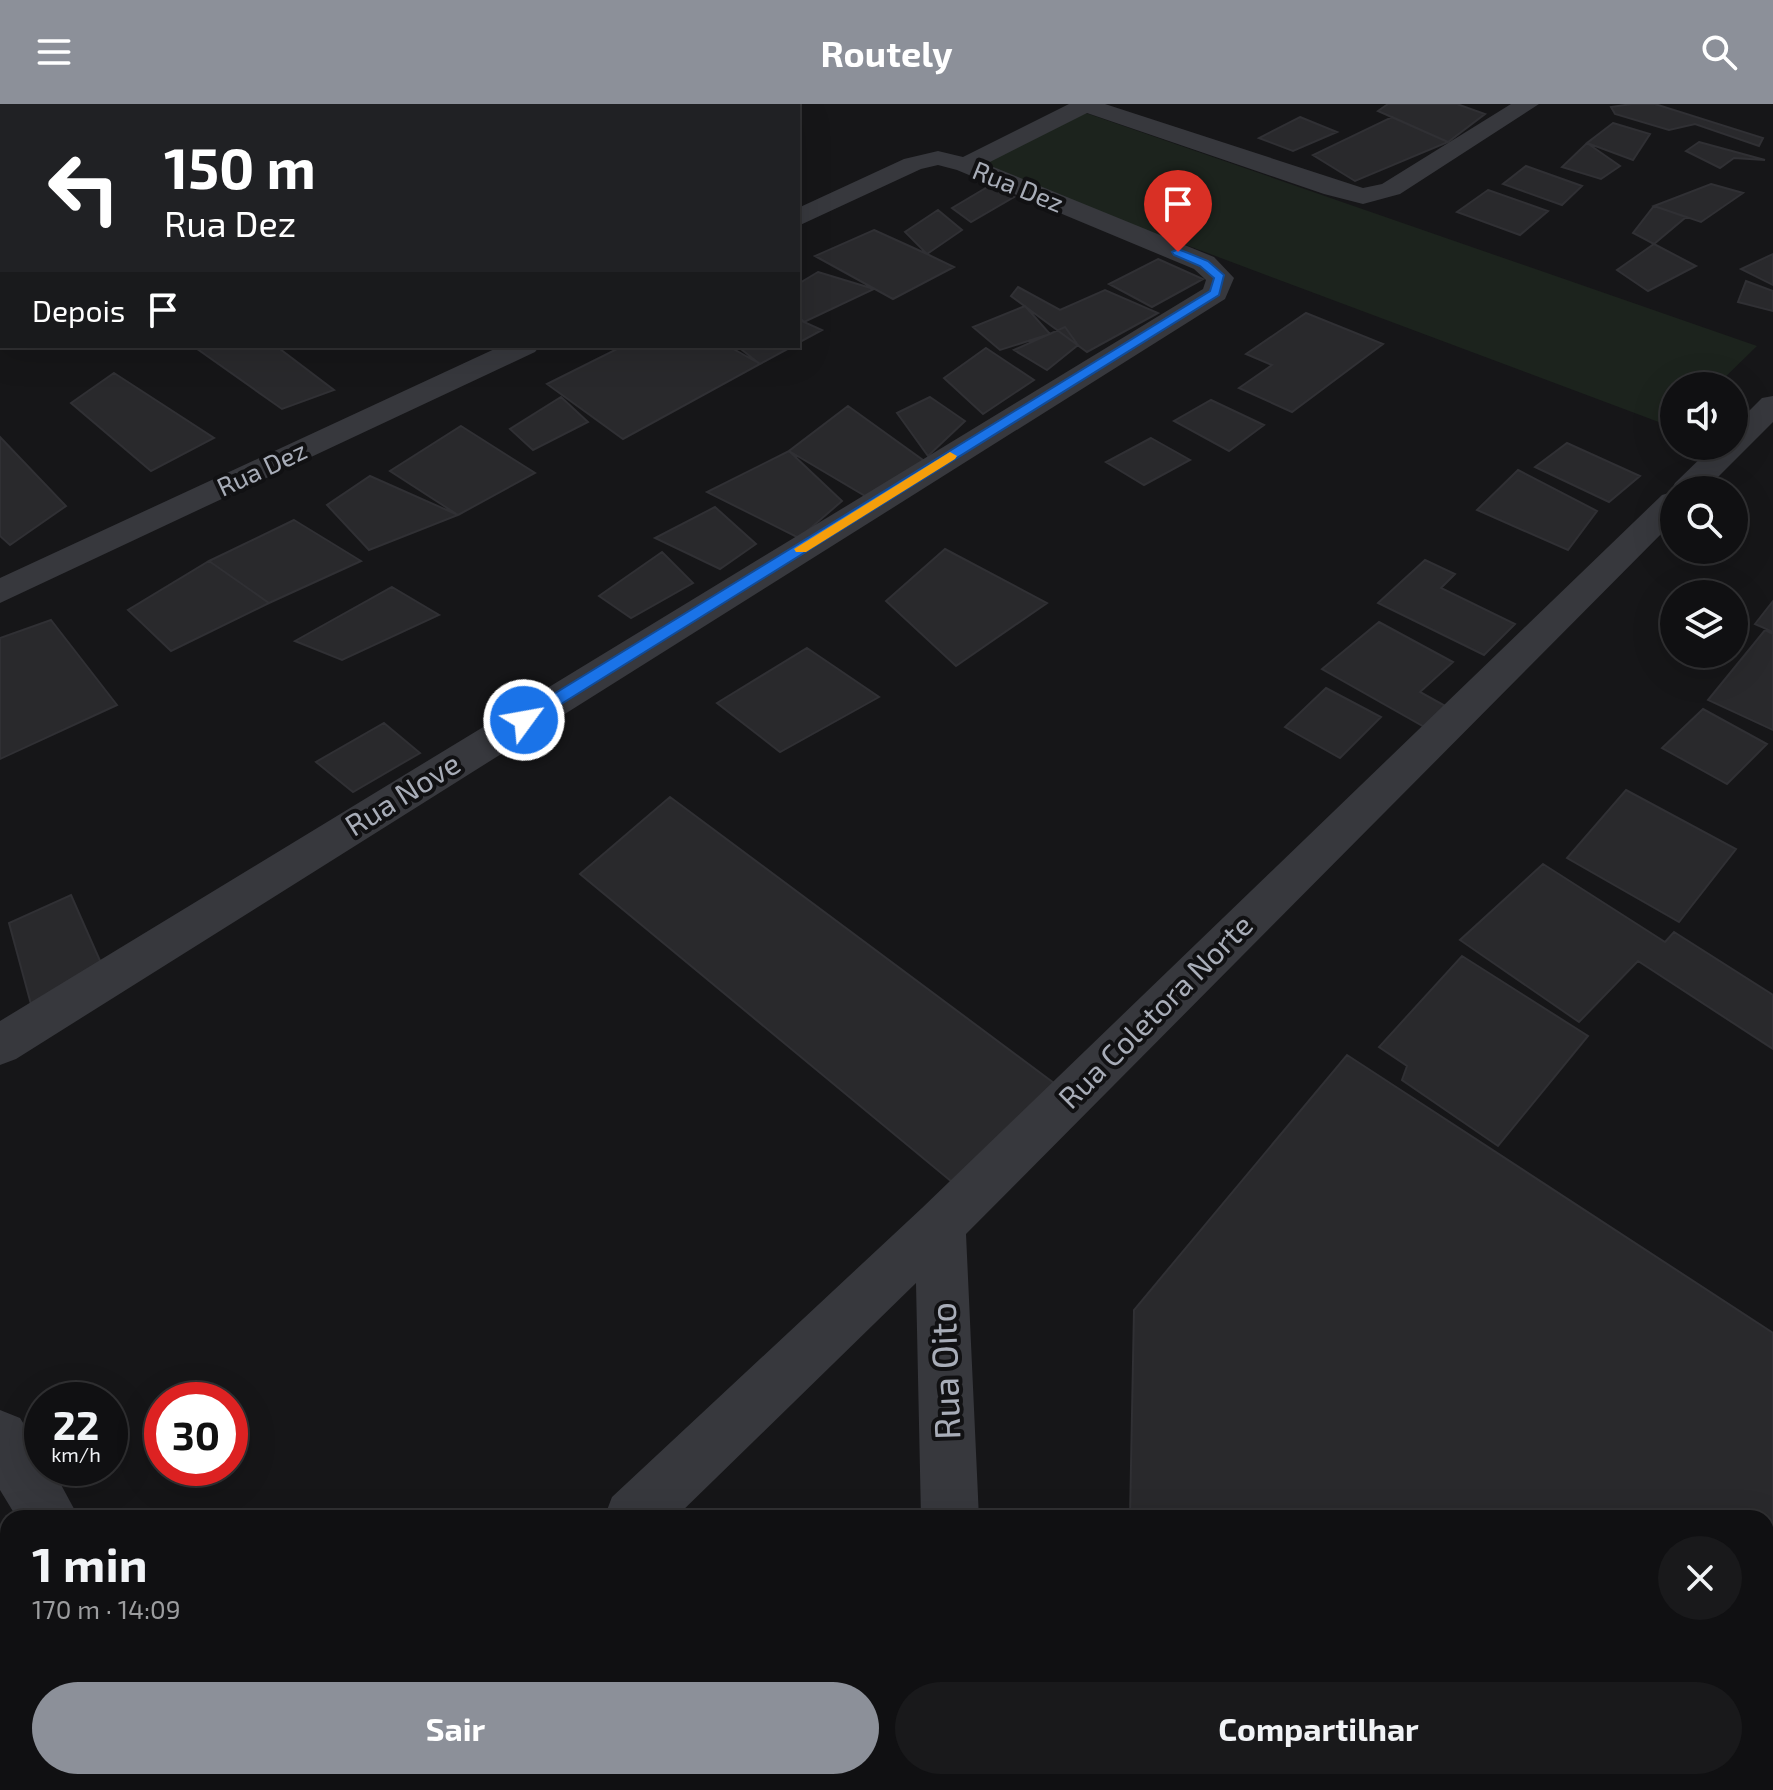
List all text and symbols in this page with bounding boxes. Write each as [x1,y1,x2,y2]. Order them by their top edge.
icon: menu [32,30,76,74]
icon: search [1697,30,1741,74]
text: Routely [820,31,953,74]
text: 150 m [164,133,316,200]
icon: left [32,136,136,240]
street label: Rua Dez [969,153,1069,218]
pin [1144,170,1212,252]
icon: arrive [1156,182,1200,226]
text: Rua Dez [164,201,296,244]
icon: arrive [141,288,185,332]
text: Depois [32,292,125,328]
map controls [1660,372,1748,668]
button: sound [1660,372,1748,460]
street label: Rua Dez [212,433,311,502]
button: search [1660,476,1748,564]
button: layers [1660,580,1748,668]
position arrow [482,678,566,762]
street label: Rua Nove [338,744,466,843]
street label: Rua Coletora Norte [1050,906,1259,1115]
street label: Rua Oito [920,1301,967,1441]
speed limit sign: 30 [144,1382,248,1486]
text: 22 [53,1400,99,1448]
text: km/h [51,1442,101,1466]
text: 1 min [32,1534,148,1592]
button: close [1658,1536,1742,1620]
text: 170 m · 14:09 [32,1593,181,1624]
button: Sair [32,1682,879,1774]
button: Compartilhar [895,1682,1742,1774]

